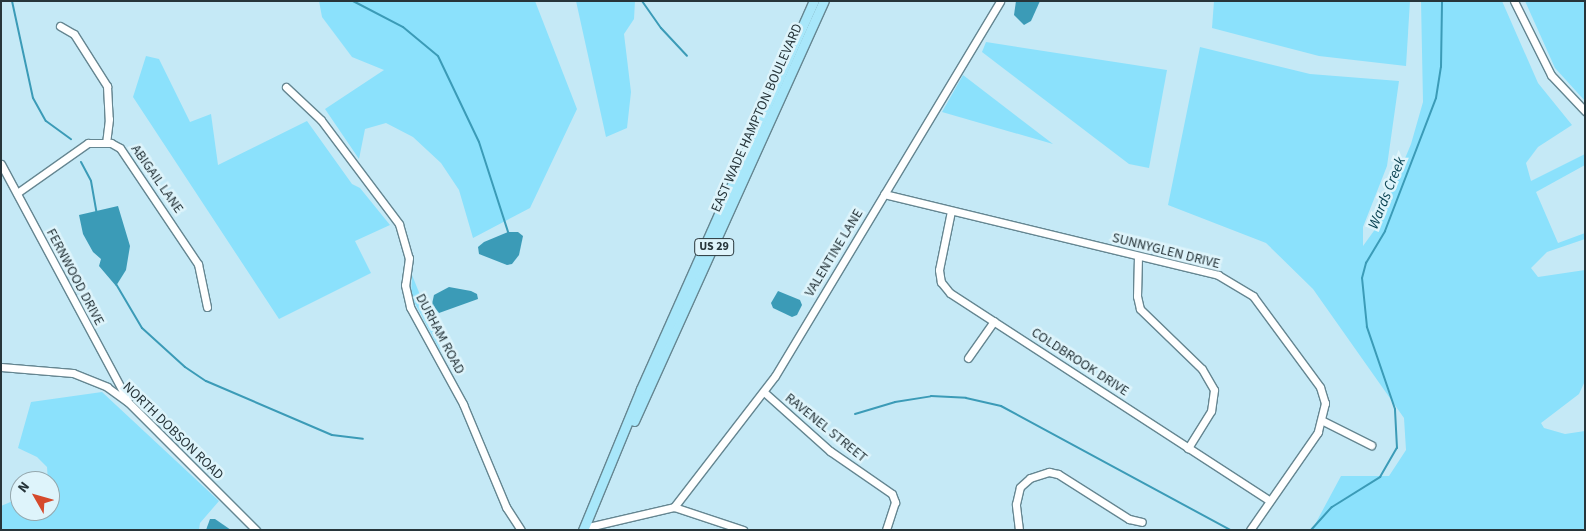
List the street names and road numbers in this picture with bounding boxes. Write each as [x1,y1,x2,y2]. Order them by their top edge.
street label: EAST WADE HAMPTON BOULEVARD [708,21,806,215]
street label: ABIGAIL LANE [127,141,187,217]
street label: VALENTINE LANE [801,206,867,300]
street label: FERNWOOD DRIVE [42,226,108,328]
street label: SUNNYGLEN DRIVE [1110,229,1222,273]
road number: US 29 [694,238,734,256]
street label: DURHAM ROAD [412,291,468,377]
street label: COLDBROOK DRIVE [1028,324,1132,400]
street label: NORTH DOBSON ROAD [119,379,227,483]
street label: RAVENEL STREET [782,390,870,466]

